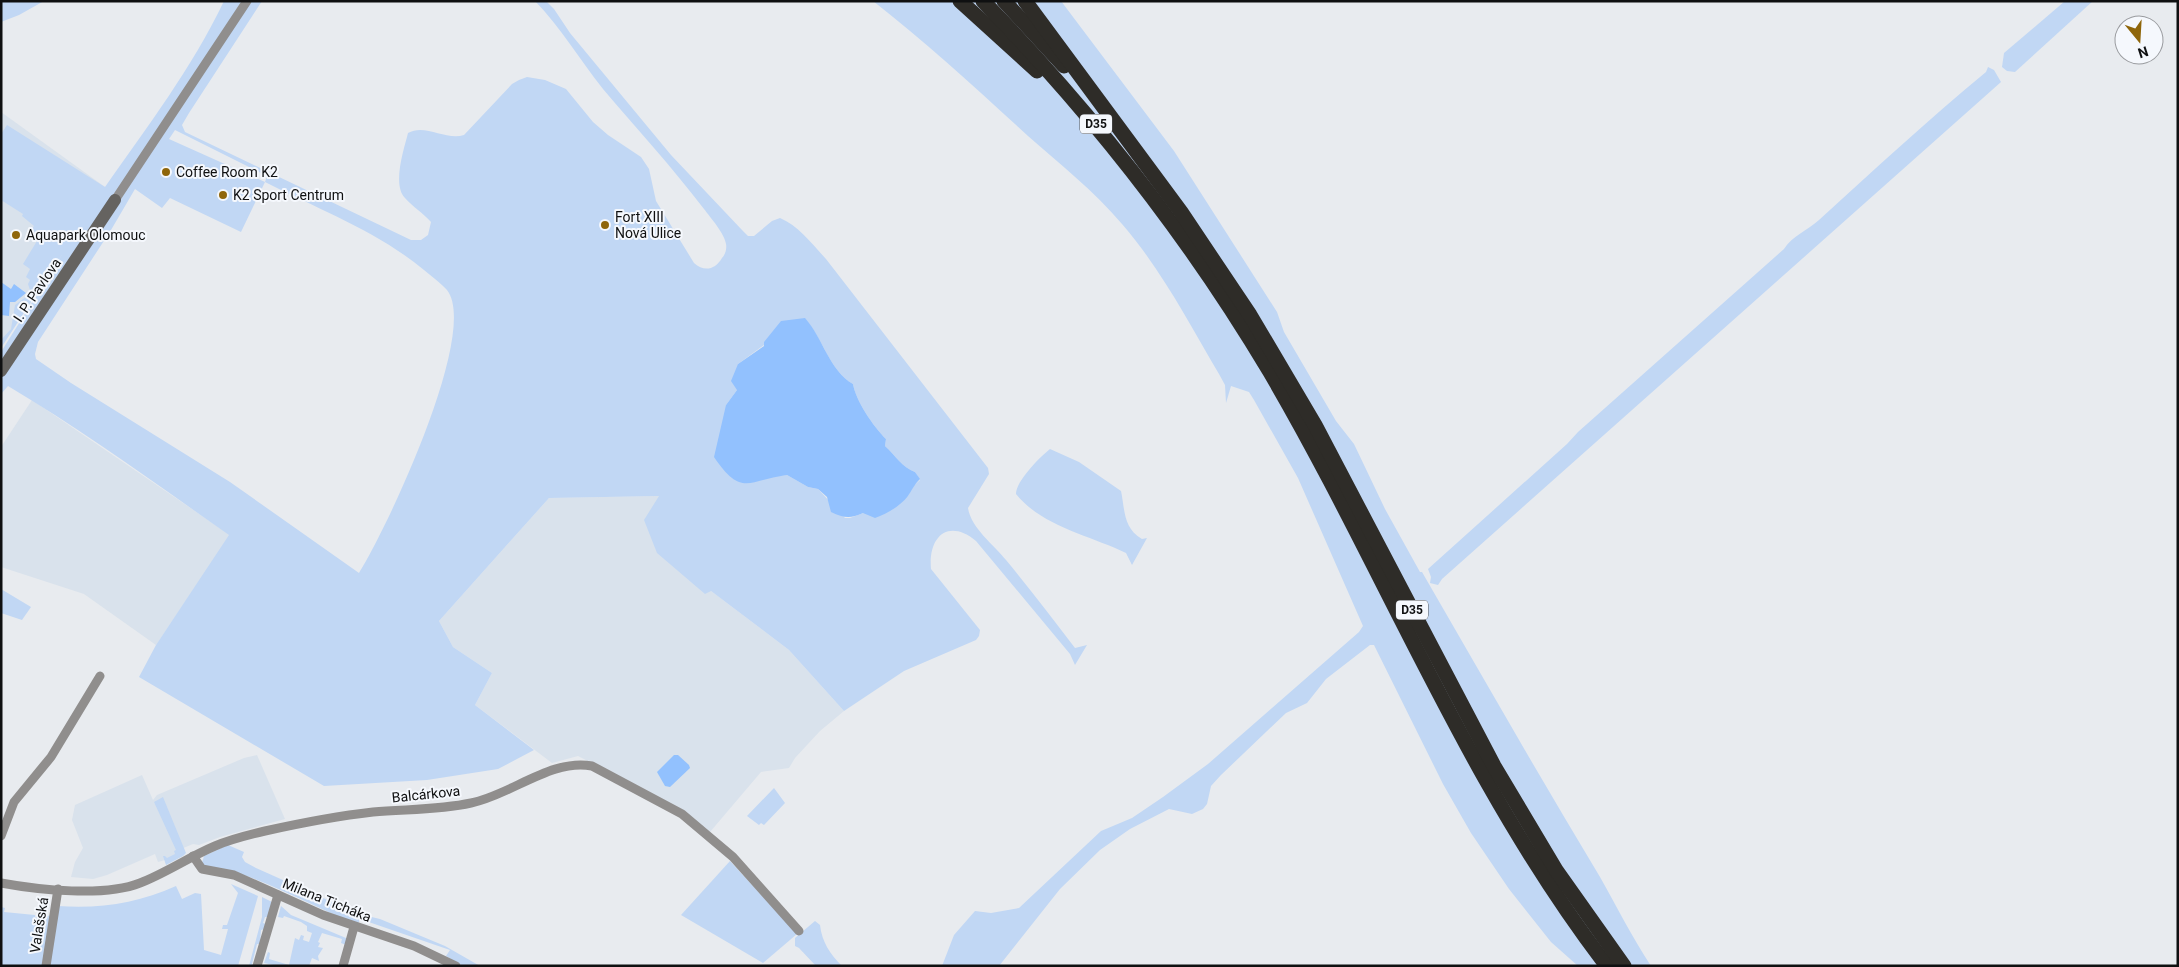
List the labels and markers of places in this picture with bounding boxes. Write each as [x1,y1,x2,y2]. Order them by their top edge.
place label: Coffee Room K2 [176,164,278,180]
marker: Coffee Room K2 [160,166,172,178]
place label: K2 Sport Centrum [233,187,344,203]
marker: K2 Sport Centrum [217,189,229,201]
place label: Fort XIII Nová Ulice [615,209,681,241]
marker: Fort XIII Nová Ulice [599,219,611,231]
place label: Aquapark Olomouc [26,227,146,243]
marker: Aquapark Olomouc [10,229,22,241]

